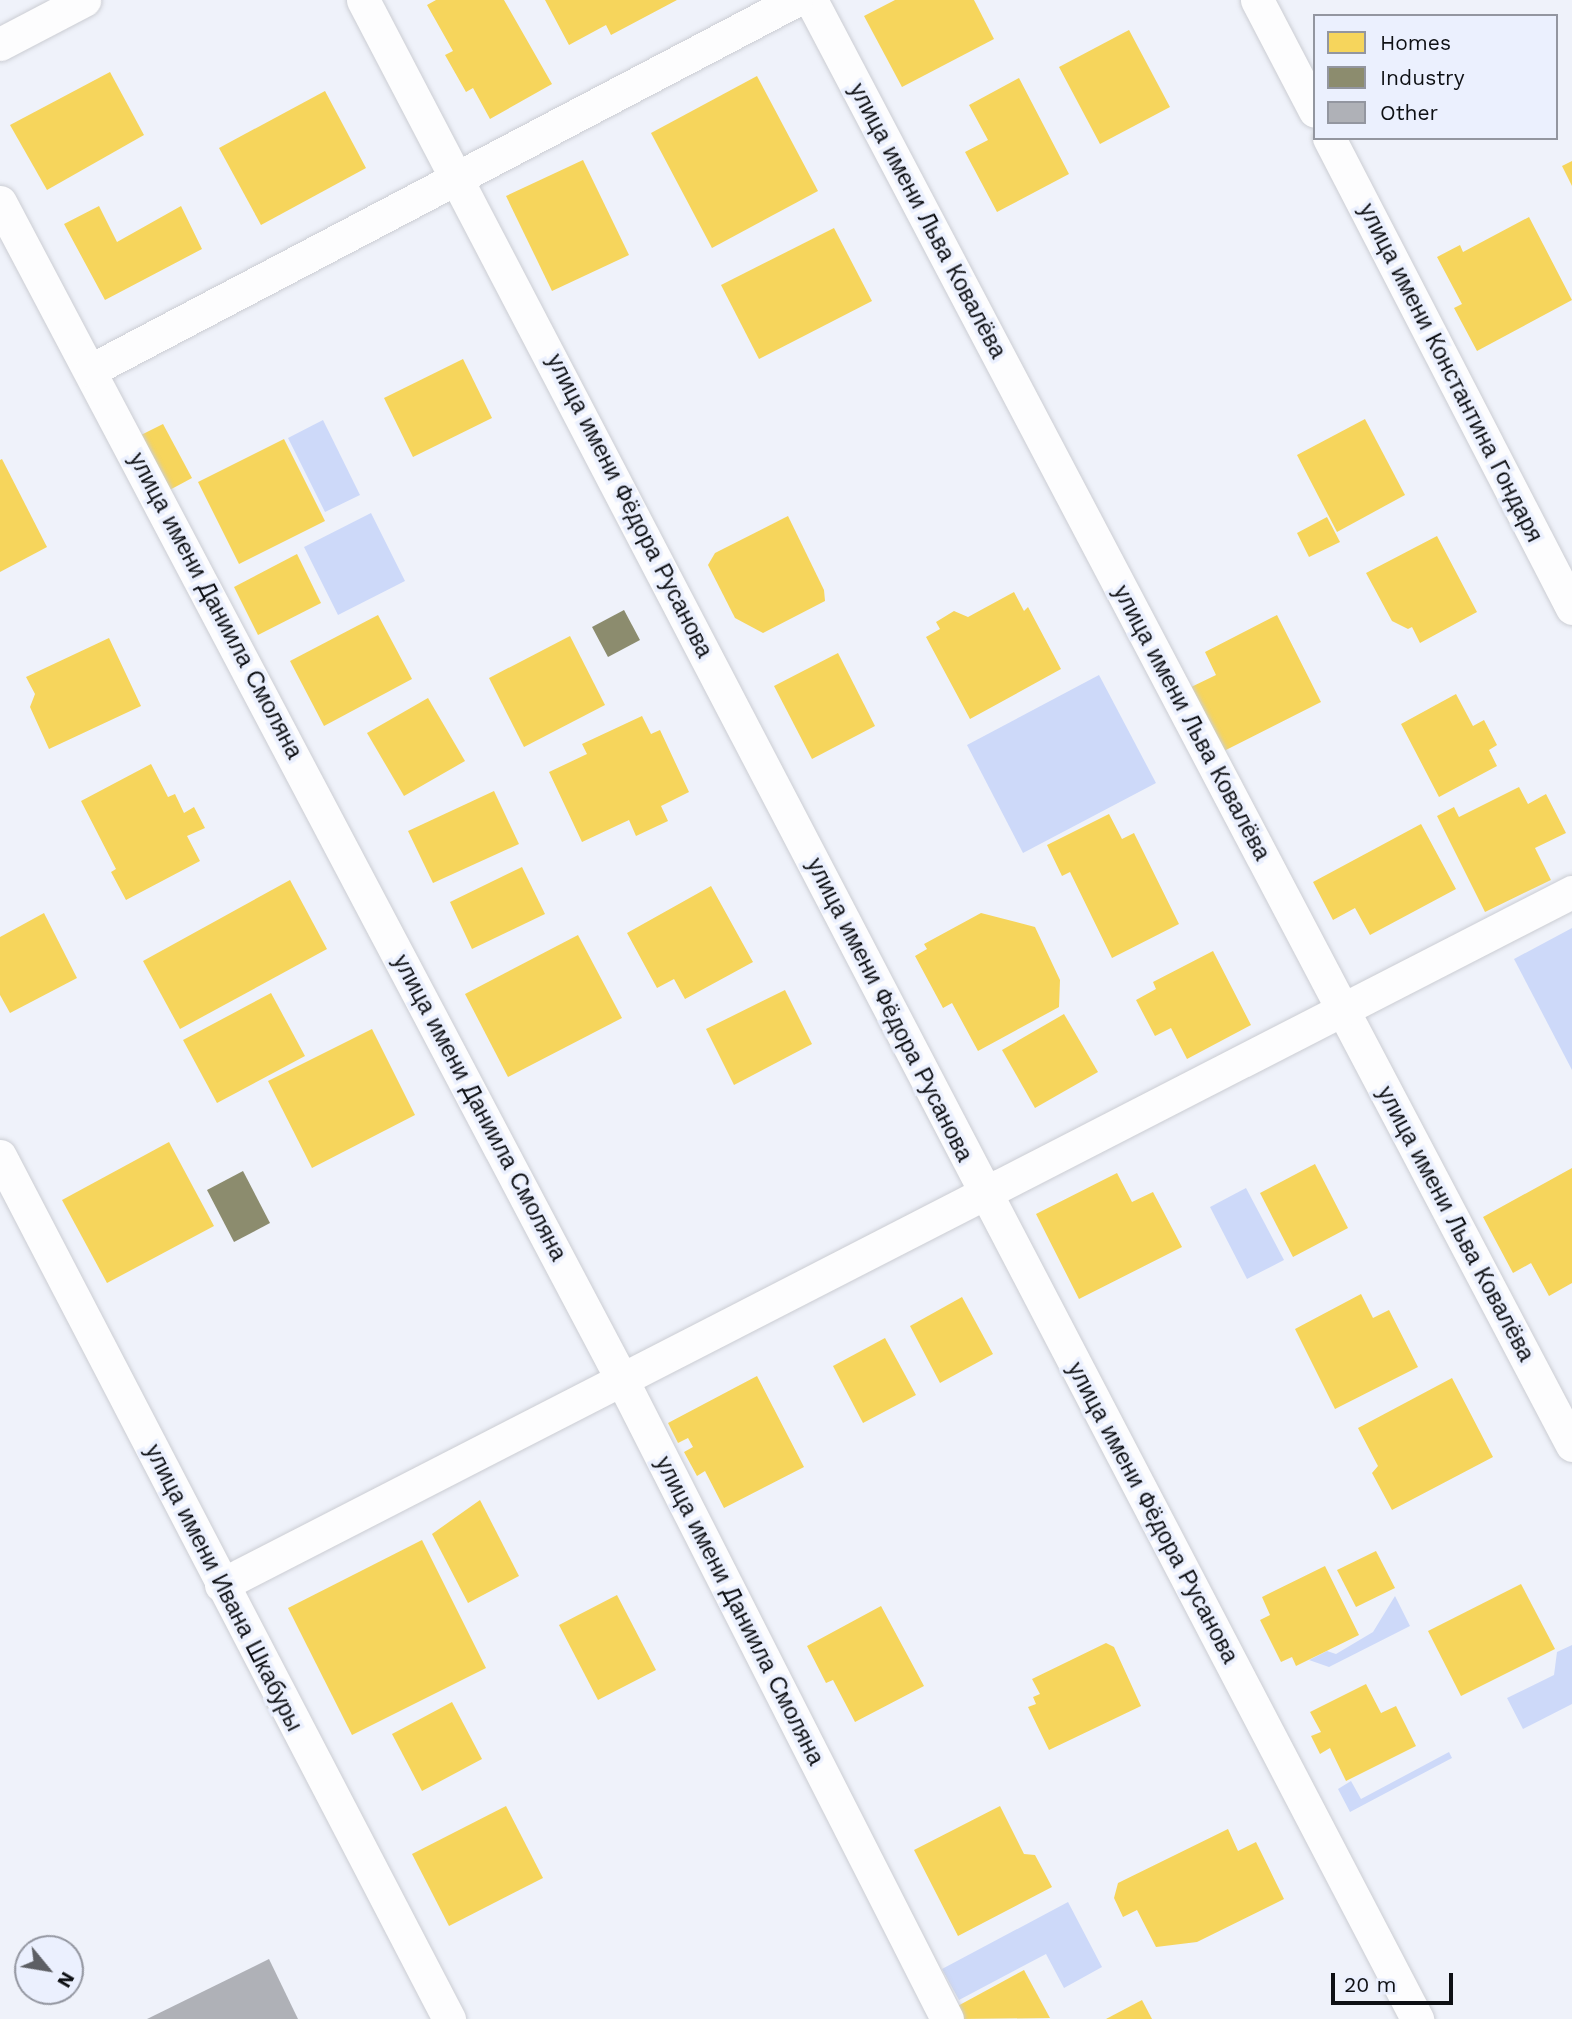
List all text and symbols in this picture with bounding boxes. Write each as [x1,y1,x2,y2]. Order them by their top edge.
legend [1313,14,1558,140]
text: Homes [1380,30,1451,55]
text: Industry [1380,65,1465,90]
street label: улица имени Льва Ковалёва [843,79,1011,363]
text: Other [1380,100,1438,125]
street label: улица имени Константина Гондаря [1352,199,1548,547]
street label: улица имени Фёдора Русанова [540,350,718,662]
street label: улица имени Даниила Смоляна [122,448,308,764]
street label: улица имени Льва Ковалёва [1107,581,1275,865]
street label: улица имени Фёдора Русанова [800,854,978,1166]
street label: улица имени Даниила Смоляна [386,950,572,1266]
street label: улица имени Льва Ковалёва [1371,1082,1539,1366]
street label: улица имени Фёдора Русанова [1061,1358,1243,1668]
street label: улица имени Ивана Шкабуры [138,1440,308,1736]
street label: улица имени Даниила Смоляна [649,1452,829,1770]
north arrow [14,1935,84,2005]
scale bar [1334,1960,1456,2004]
text: N [52,1968,79,1992]
text: 20 m [1344,1972,1396,1997]

